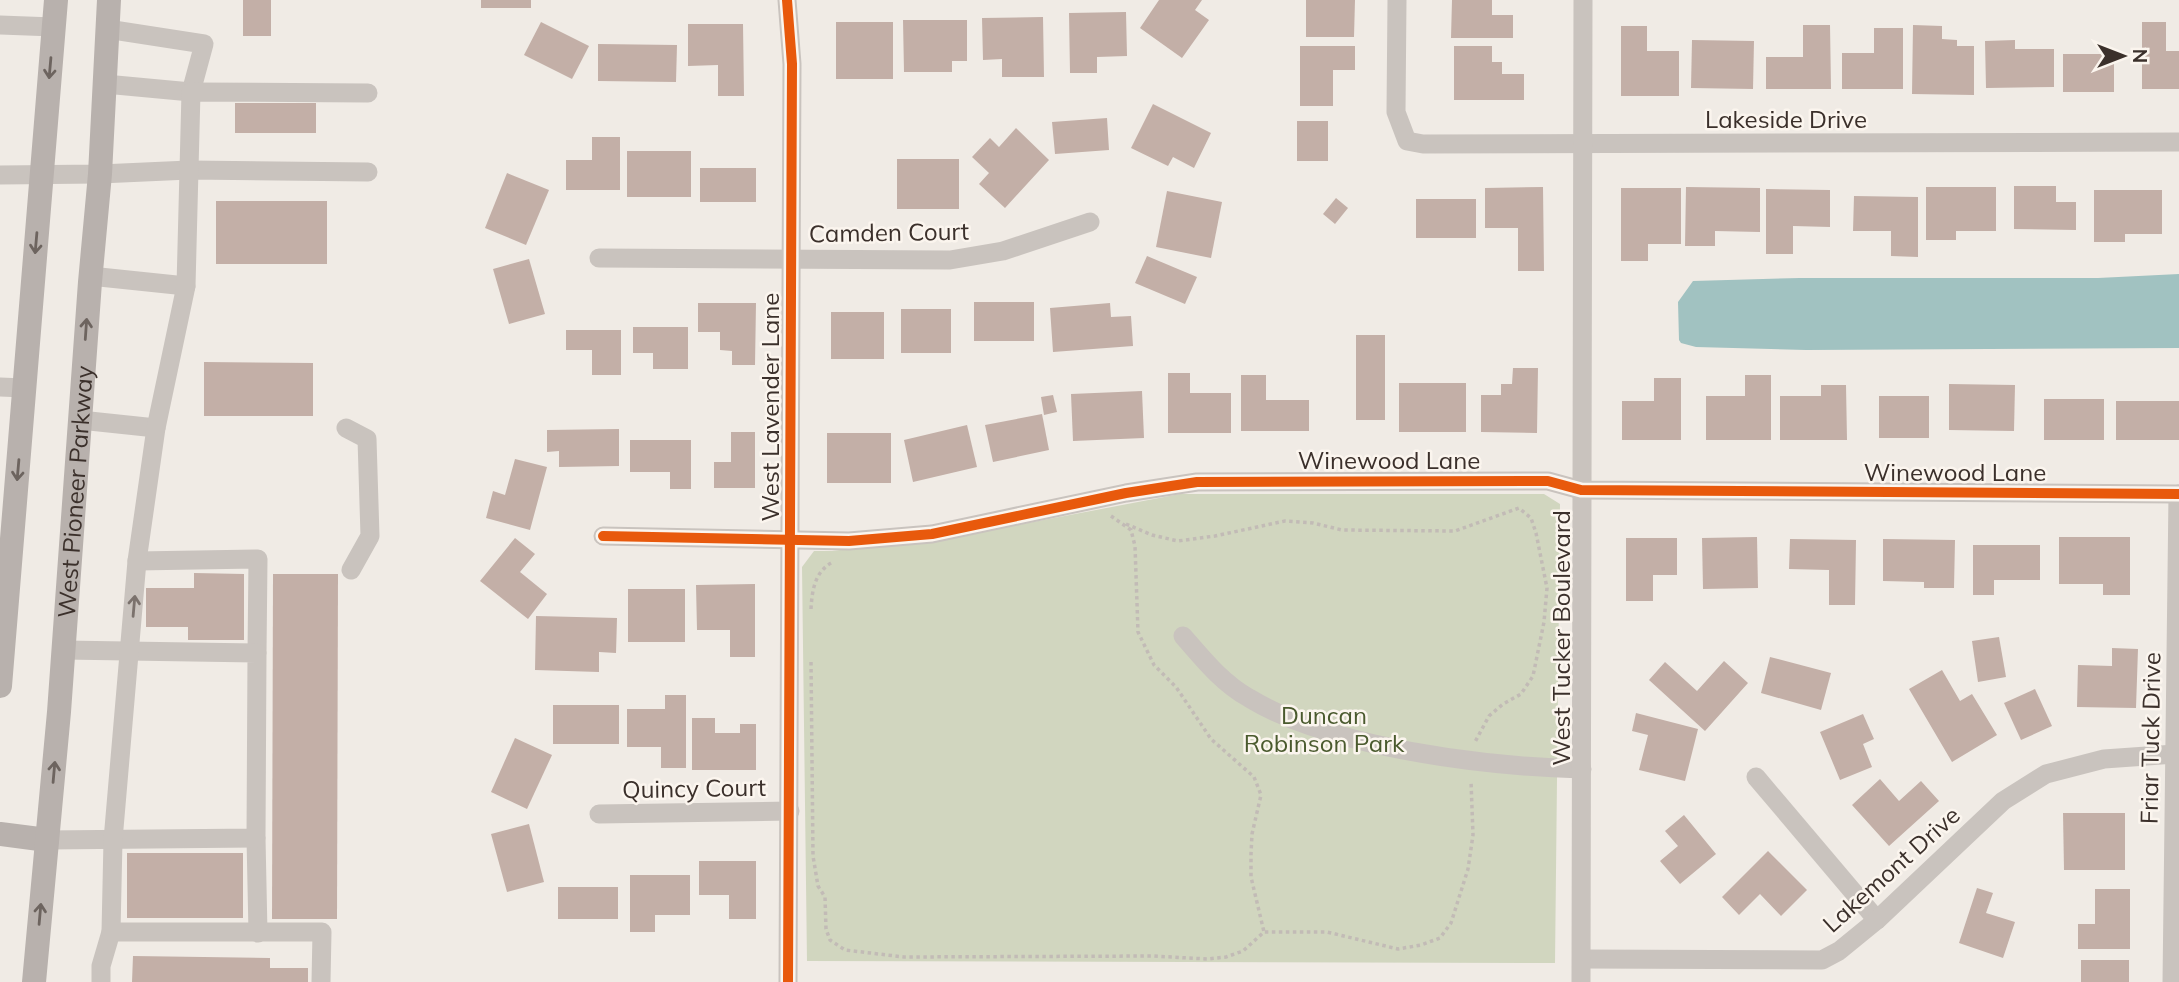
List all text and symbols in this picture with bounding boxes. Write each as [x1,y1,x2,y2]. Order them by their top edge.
north arrow [2088,21,2158,91]
text: N [2128,49,2152,63]
one-way arrow [43,56,56,79]
street label: Lakeside Drive [1705,104,1867,134]
street label: Camden Court [809,216,969,248]
one-way arrow [29,231,42,254]
street label: West Lavender Lane [755,293,785,521]
one-way arrow [80,318,93,341]
street label: West Pioneer Parkway [51,364,99,619]
street label: Winewood Lane [1298,445,1480,475]
street label: Winewood Lane [1864,457,2046,487]
one-way arrow [11,458,24,480]
street label: West Tucker Boulevard [1546,510,1576,766]
one-way arrow [128,595,141,618]
street label: Friar Tuck Drive [2134,652,2166,824]
park label: Duncan Robinson Park [1244,700,1405,758]
one-way arrow [48,761,61,783]
street label: Quincy Court [622,772,766,804]
street label: Lakemont Drive [1816,800,1966,938]
one-way arrow [34,903,47,926]

